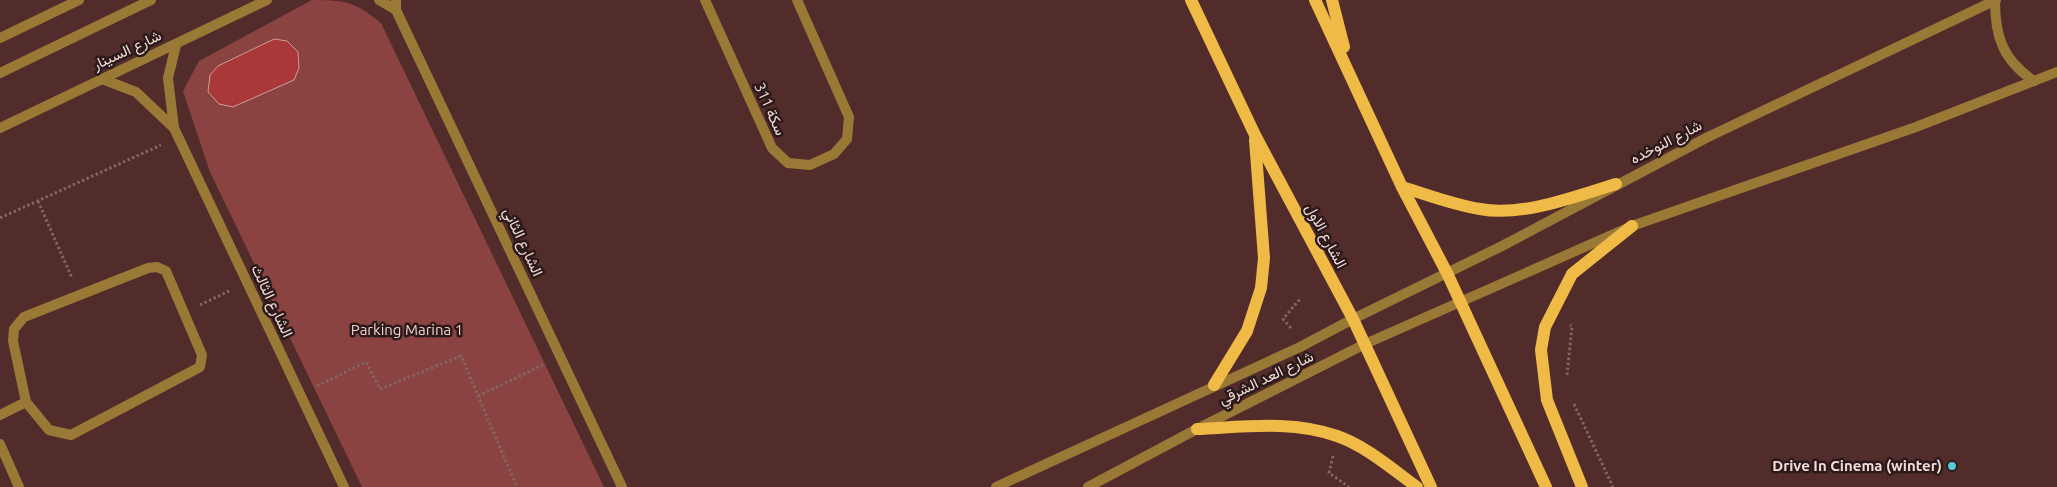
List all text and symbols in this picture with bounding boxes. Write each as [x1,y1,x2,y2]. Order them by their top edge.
street label: شارع السينار [89,26,165,76]
street label: سكة 311 [751,80,790,138]
street label: شارع النوخده [1627,116,1706,170]
street label: الشارع الاول [1300,201,1350,272]
street label: الشارع الثاني [496,205,547,281]
street label: الشارع الثالث [246,262,297,341]
park label: Parking Marina 1 [351,321,463,338]
street label: شارع العد الشرقي [1216,347,1318,412]
place label: Drive In Cinema (winter) [1772,457,1942,474]
marker: Drive In Cinema (winter) [1946,460,1958,472]

